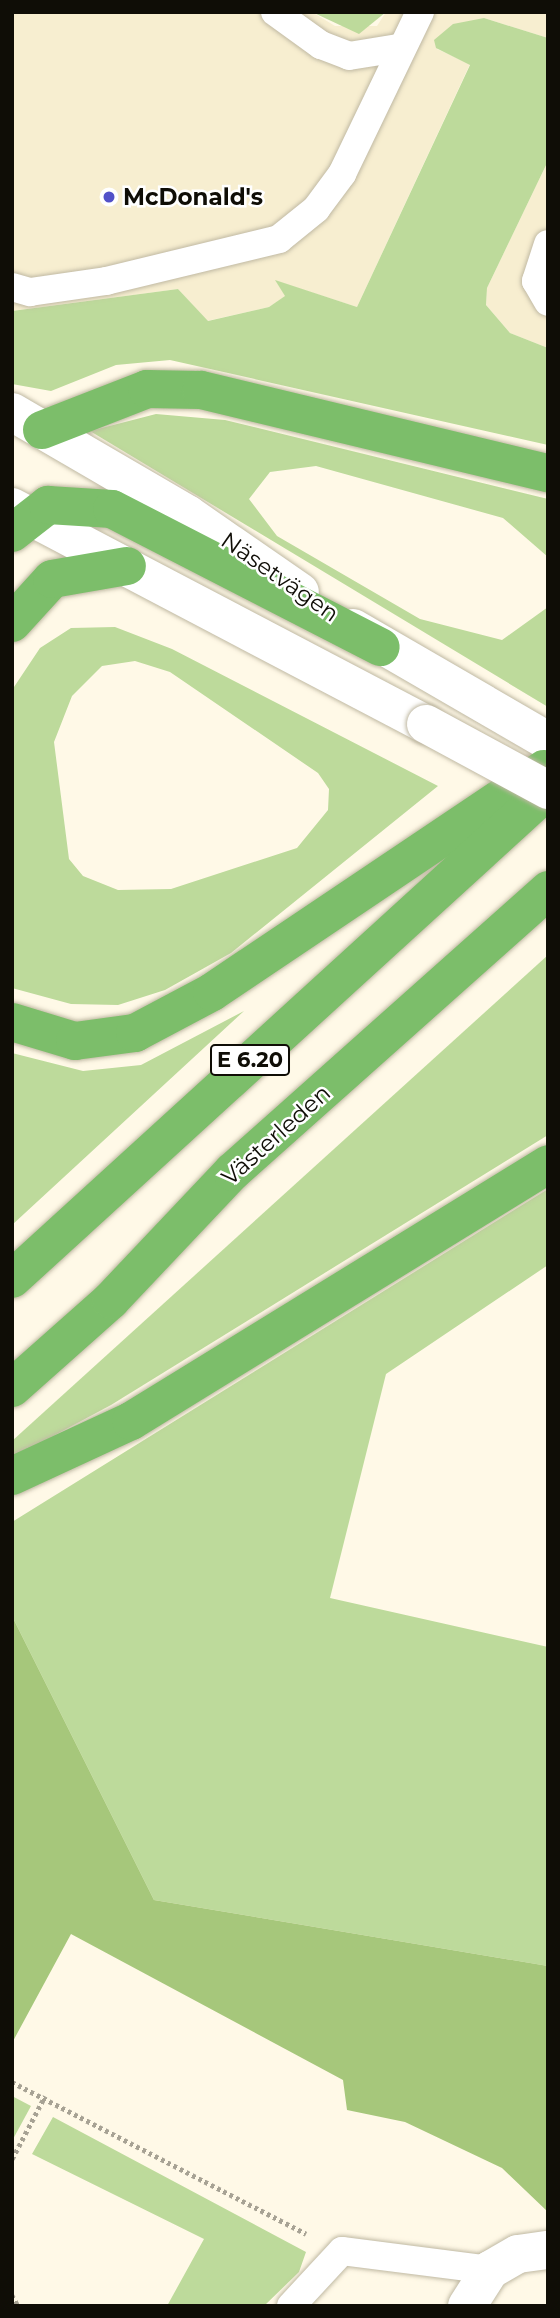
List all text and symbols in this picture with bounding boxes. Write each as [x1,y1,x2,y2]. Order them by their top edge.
place label: McDonald's [123,183,263,211]
marker: McDonald's [101,189,117,205]
street label: Näsetvägen [216,526,344,628]
road number: E 6.20 [210,1042,290,1078]
street label: Västerleden [216,1079,336,1191]

